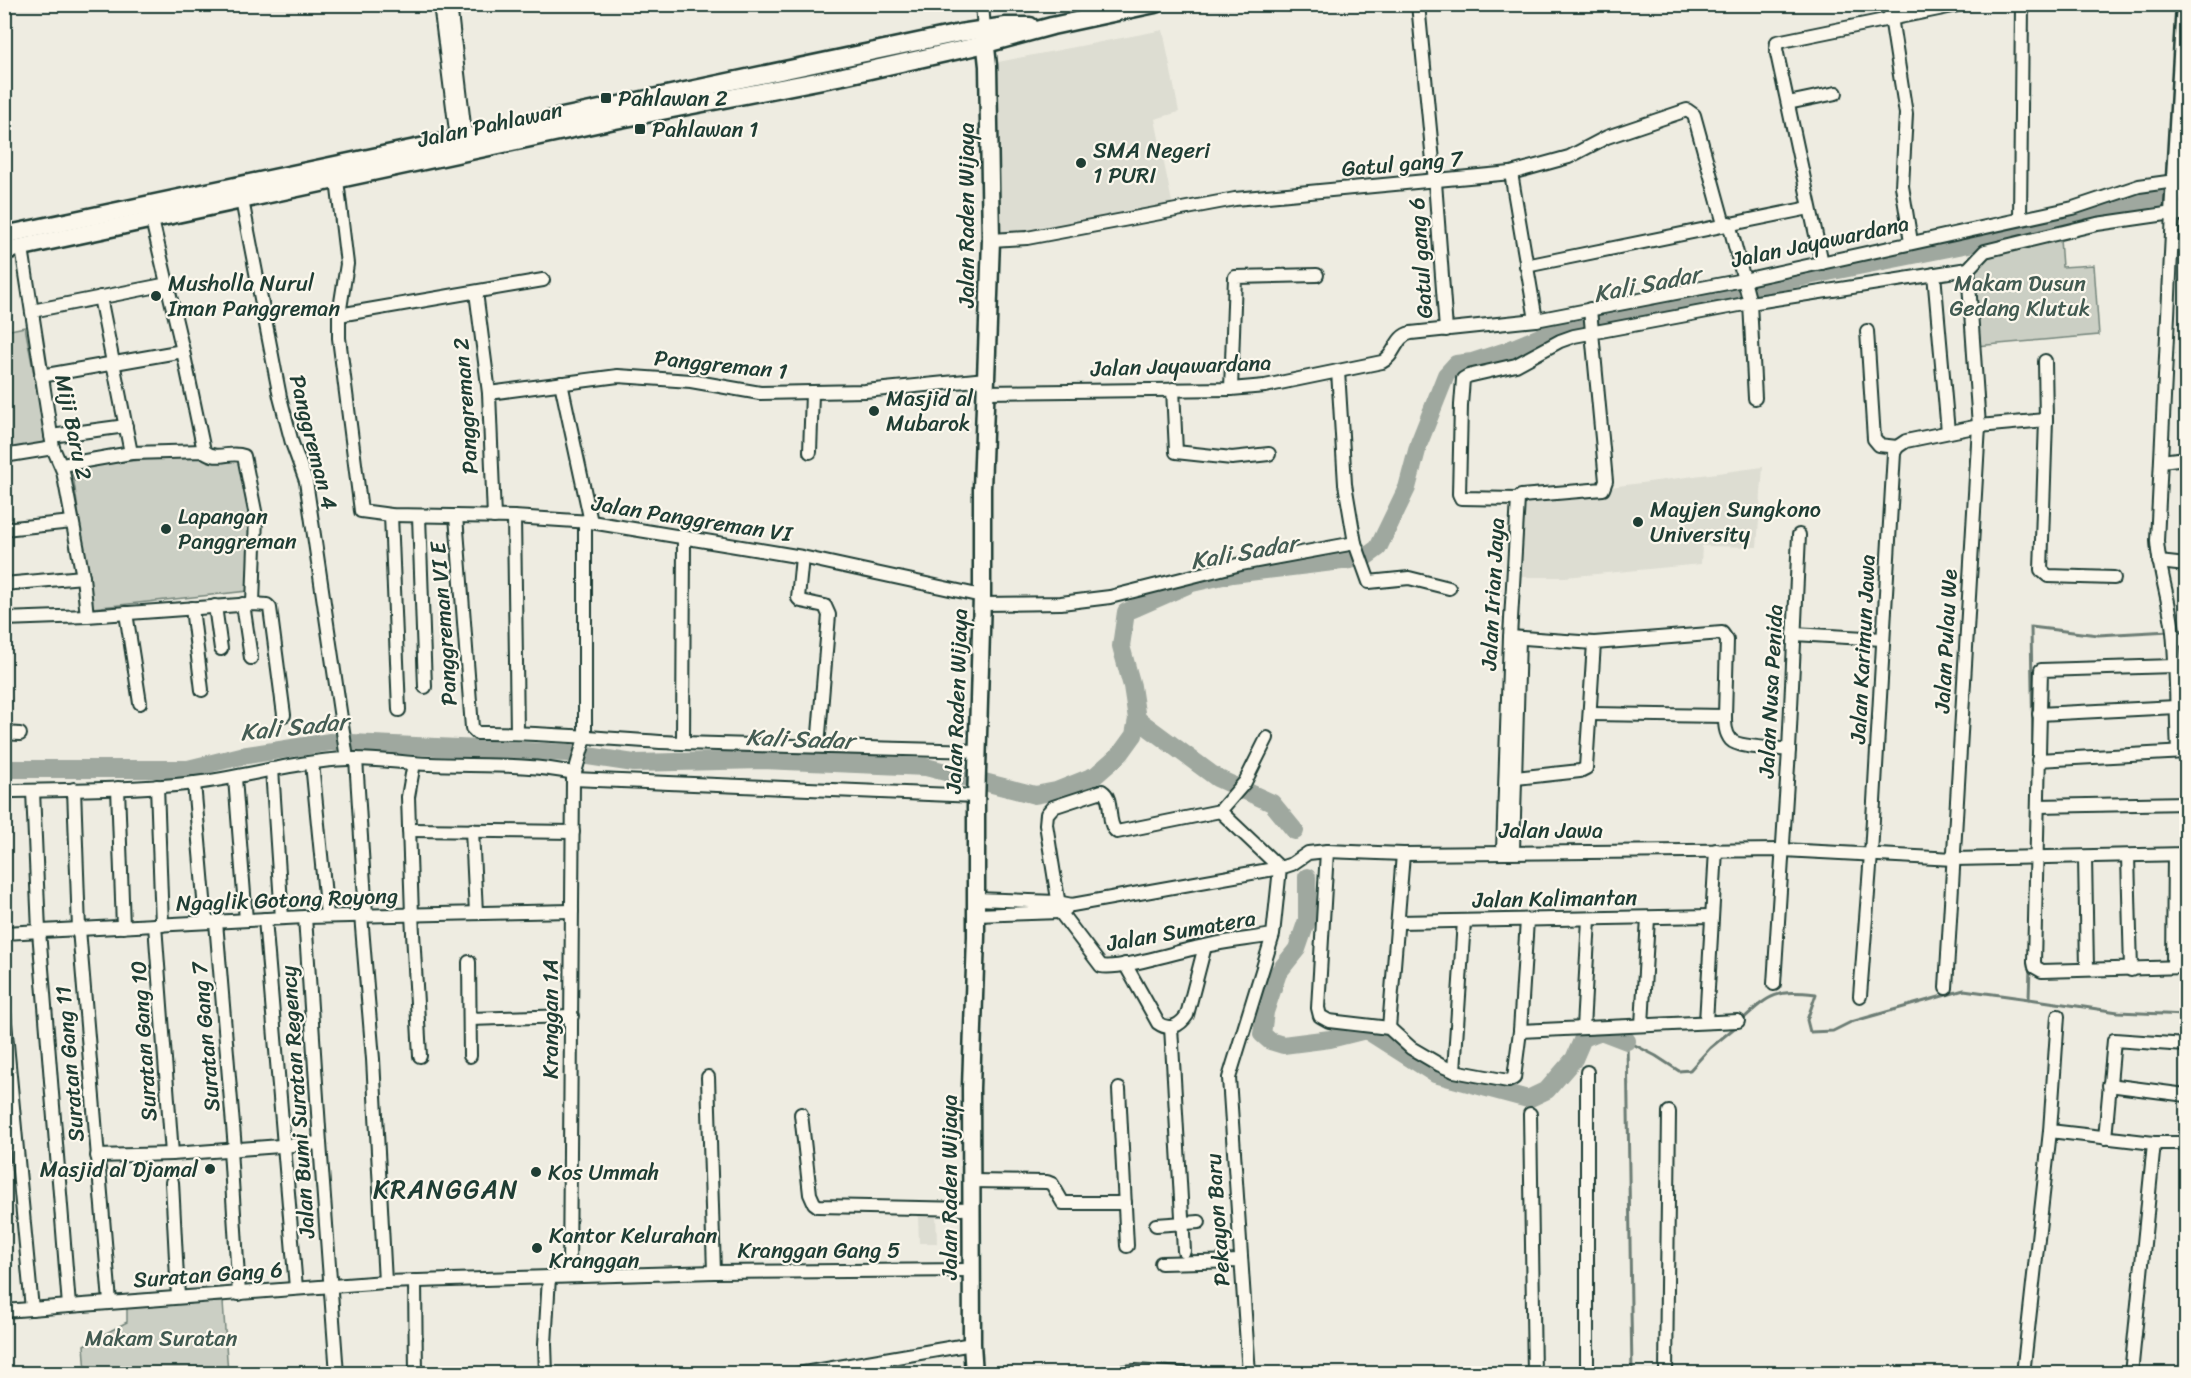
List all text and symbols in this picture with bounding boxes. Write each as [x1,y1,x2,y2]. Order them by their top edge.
place label: Pahlawan 2 [618,79,728,118]
street label: Jalan Pahlawan [413,90,566,159]
marker: Pahlawan 2 [599,91,613,105]
place label: Pahlawan 1 [652,110,759,149]
marker: Pahlawan 1 [633,122,647,136]
street label: Jalan Raden Wijaya [947,122,986,309]
place label: SMA Negeri 1 PURI [1093,131,1211,195]
street label: Gatul gang 7 [1340,139,1466,188]
marker: SMA Negeri 1 PURI [1074,156,1088,170]
street label: Gatul gang 6 [1397,196,1444,320]
street label: Jalan Jayawardana [1727,204,1913,280]
water label: Kali Sadar [1590,252,1708,315]
place label: Musholla Nurul Iman Panggreman [167,264,340,328]
park label: Makam Dusun Gedang Klutuk [1950,264,2090,328]
marker: Musholla Nurul Iman Panggreman [149,289,163,303]
street label: Panggreman 2 [441,336,490,476]
street label: Panggreman 1 [652,338,790,391]
street label: Jalan Jayawardana [1089,343,1272,388]
street label: Panggreman 4 [278,370,349,514]
street label: Miji Baru 2 [43,371,104,484]
place label: Masjid al Mubarok [886,379,974,443]
marker: Masjid al Mubarok [867,404,881,418]
street label: Jalan Panggreman VI [588,483,796,554]
place label: Mayjen Sungkono University [1650,490,1821,554]
place label: Lapangan Panggreman [178,497,297,561]
marker: Mayjen Sungkono University [1631,515,1645,529]
street label: Jalan Irian Jaya [1469,517,1516,672]
water label: Kali Sadar [1187,521,1305,582]
marker: Lapangan Panggreman [159,522,173,536]
street label: Panggreman VI E [418,539,469,707]
street label: Jalan Karimun Jawa [1838,553,1887,746]
street label: Jalan Pulau We [1922,568,1969,715]
street label: Jalan Nusa Penida [1746,603,1795,780]
street label: Jalan Raden Wijaya [934,608,979,795]
water label: Kali Sadar [238,700,354,754]
water label: Kali Sadar [745,716,859,762]
street label: Jalan Jawa [1498,811,1603,850]
street label: Ngaglik Gotong Royong [175,876,399,923]
street label: Jalan Kalimantan [1471,878,1638,919]
street label: Jalan Sumatera [1102,898,1259,963]
street label: Suratan Gang 10 [118,959,169,1123]
street label: Suratan Gang 7 [179,959,231,1113]
street label: Kranggan 1A [531,959,570,1079]
street label: Jalan Bumi Suratan Regency [268,964,327,1241]
street label: Suratan Gang 11 [43,984,96,1144]
street label: Jalan Raden Wijaya [930,1094,969,1281]
place label: Masjid al Djamal [40,1150,199,1189]
street label: Pekayon Baru [1193,1152,1242,1288]
place label: Kos Ummah [548,1153,659,1192]
marker: Masjid al Djamal [203,1162,217,1176]
marker: Kos Ummah [529,1165,543,1179]
district label: KRANGGAN [373,1166,519,1212]
place label: Kantor Kelurahan Kranggan [549,1216,717,1280]
street label: Kranggan Gang 5 [737,1231,901,1270]
marker: Kantor Kelurahan Kranggan [530,1241,544,1255]
street label: Suratan Gang 6 [132,1250,284,1299]
park label: Makam Suratan [85,1319,237,1358]

